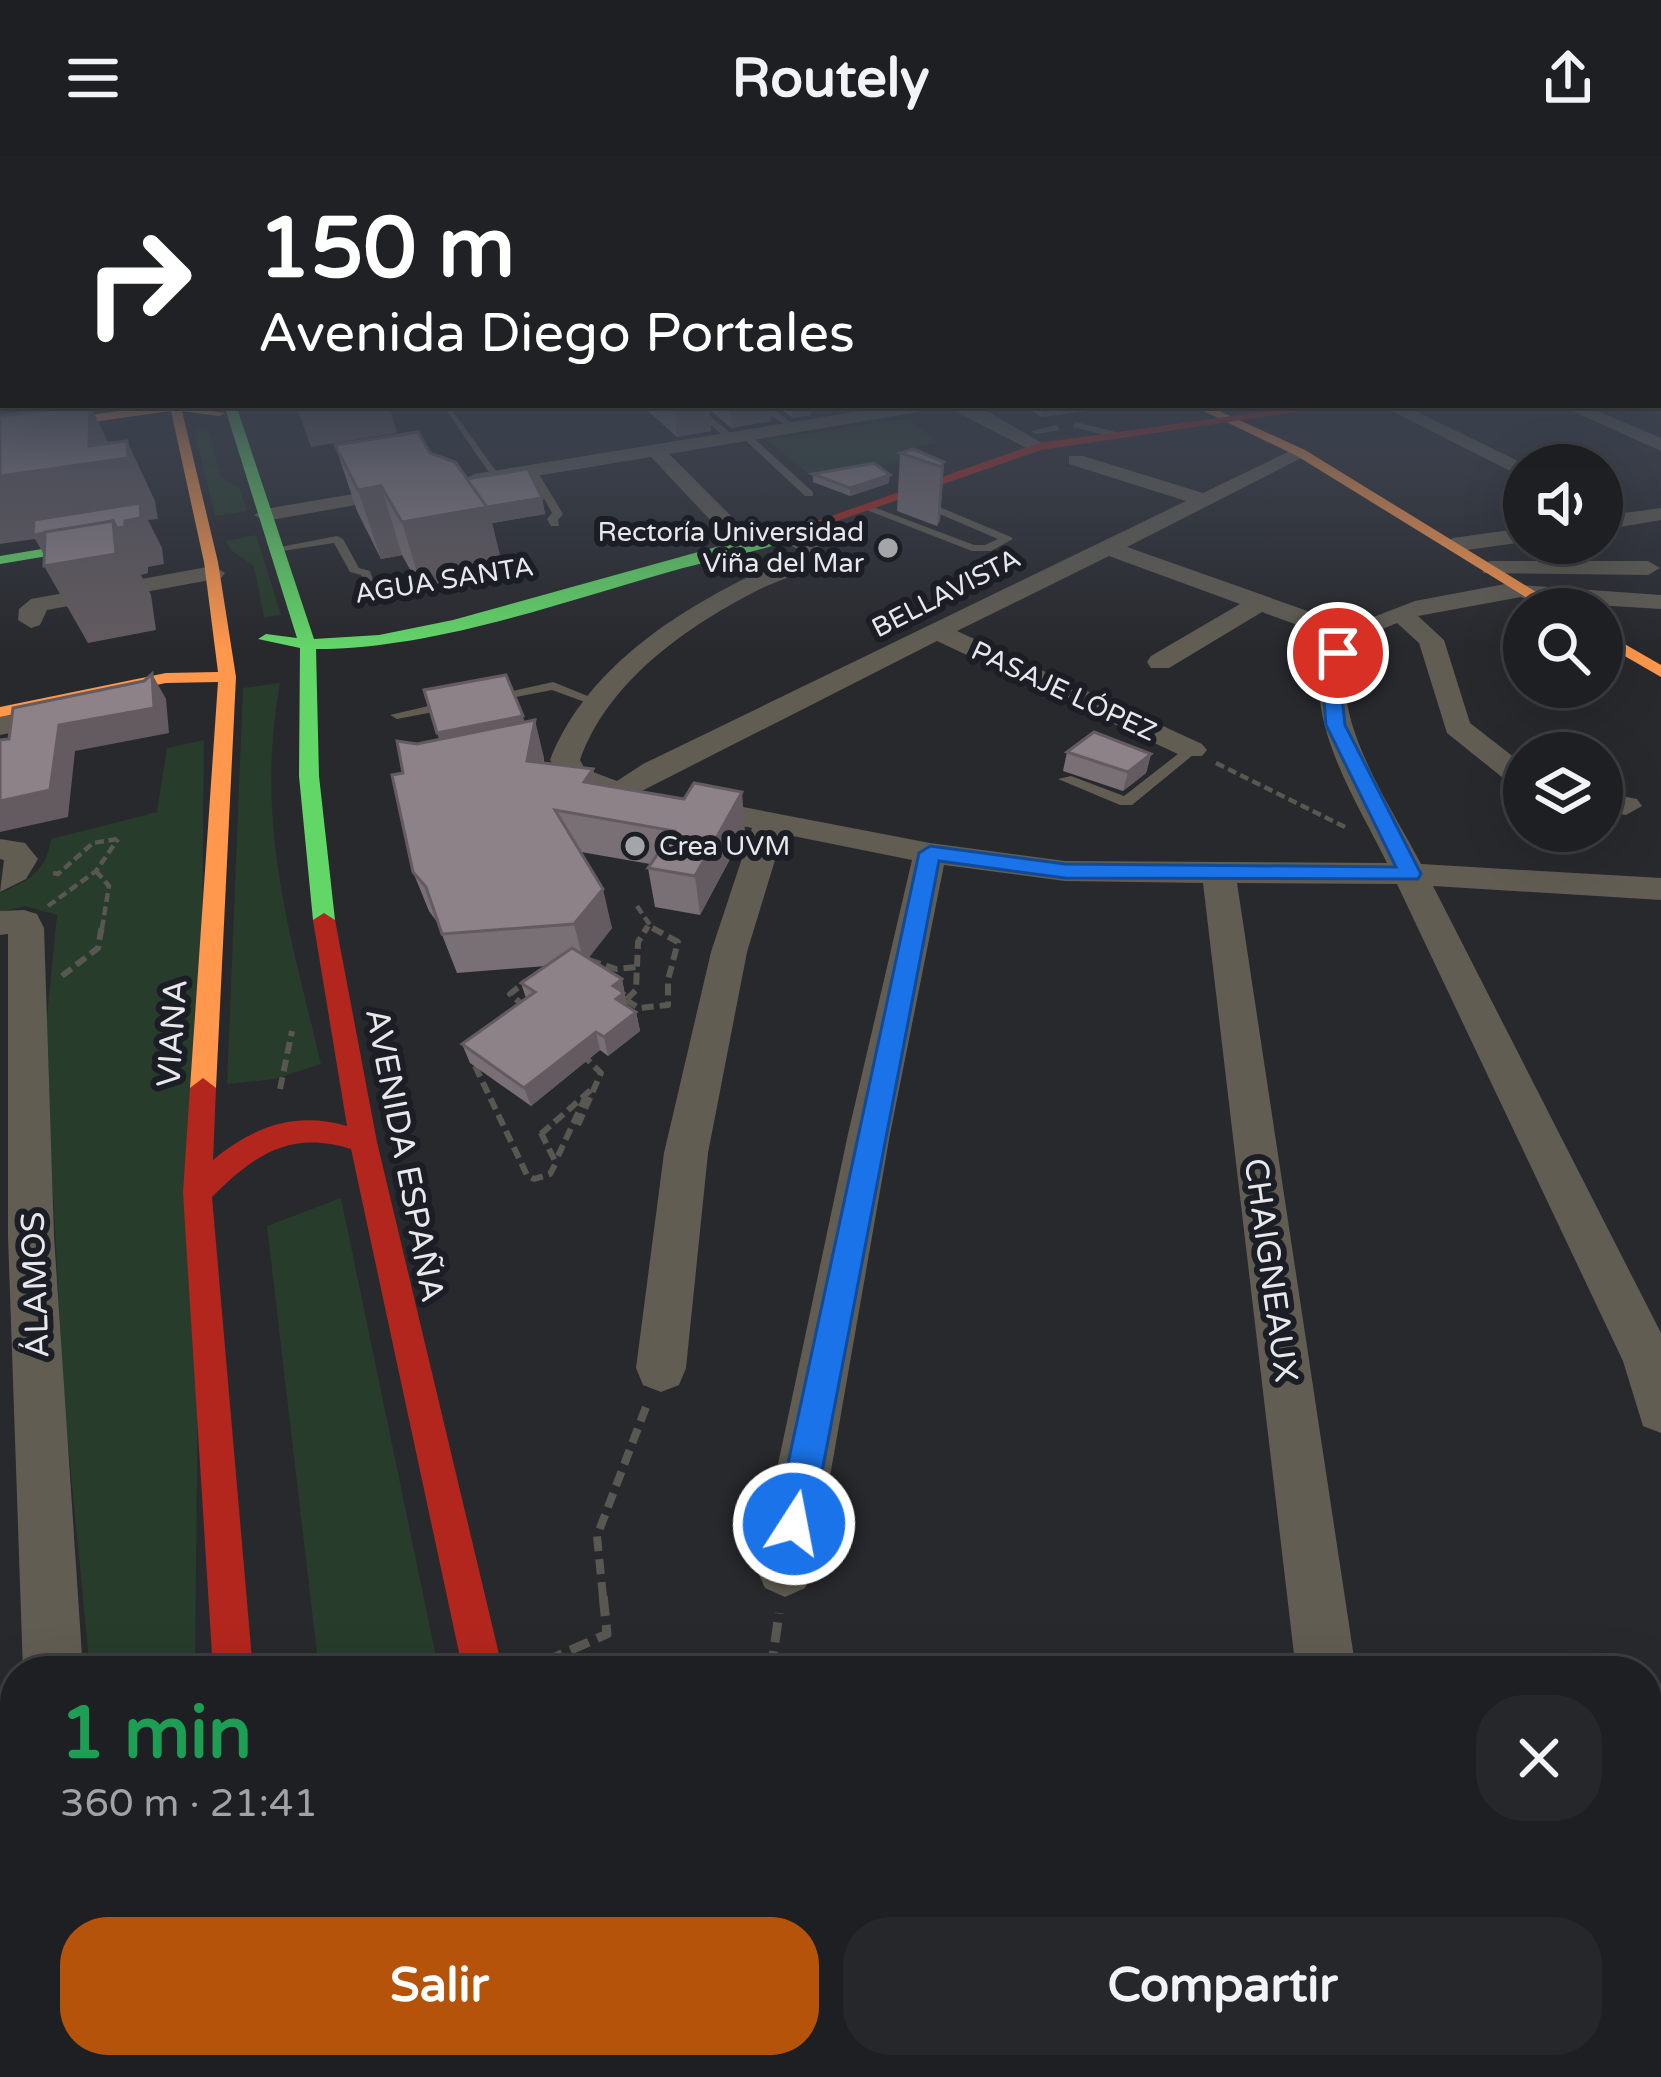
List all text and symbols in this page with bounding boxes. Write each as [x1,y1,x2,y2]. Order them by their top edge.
icon: menu [60,45,126,111]
icon: share [1535,45,1601,111]
text: Routely [732,46,929,111]
text: 150 m [258,199,515,300]
icon: right [60,204,216,360]
text: Avenida Diego Portales [258,301,855,366]
map controls [1503,444,1623,852]
button: sound [1503,444,1623,564]
place label: Rectoría Universidad Viña del Mar [597,516,865,580]
marker: Rectoría Universidad Viña del Mar [875,535,901,561]
street label: BELLAVISTA [866,542,1026,645]
street label: AGUA SANTA [352,550,536,611]
button: search [1503,588,1623,708]
pin [1287,602,1389,704]
icon: arrive [1305,620,1371,686]
street label: PASAJE LÓPEZ [966,634,1162,749]
button: layers [1503,732,1623,852]
place label: Crea UVM [659,830,790,863]
marker: Crea UVM [622,833,648,859]
street label: VIANA [149,978,196,1088]
street label: AVENIDA ESPAÑA [357,1005,452,1305]
street label: CHAIGNEAUX [1236,1156,1306,1385]
street label: ÁLAMOS [13,1211,58,1359]
position arrow [731,1461,857,1587]
text: 1 min [60,1691,252,1778]
button: close [1476,1695,1602,1821]
text: 360 m · 21:41 [60,1780,318,1827]
button: Salir [60,1917,819,2055]
button: Compartir [843,1917,1602,2055]

